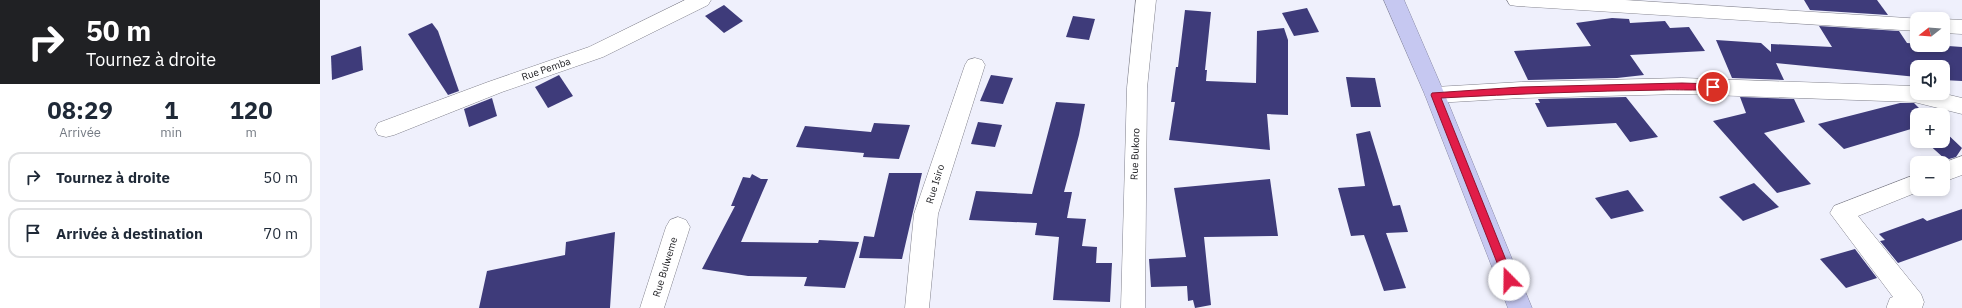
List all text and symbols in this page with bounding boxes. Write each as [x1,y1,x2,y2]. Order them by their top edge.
text: 50 m [86,12,151,49]
north arrow [1910,12,1950,52]
map controls [1910,12,1950,196]
icon: right [20,16,72,68]
text: Tournez à droite [86,48,216,71]
street label: Rue Pemba [520,54,573,83]
button: sound [1910,60,1950,100]
pin [1696,70,1730,104]
icon: arrive [1702,76,1724,98]
text: 08:29 [47,94,113,126]
text: 1 [164,94,178,126]
text: 120 [229,94,273,126]
button: + [1910,108,1950,148]
text: Arrivée [59,124,101,141]
text: min [160,124,182,141]
text: m [245,124,257,141]
street label: Rue Bukoro [1128,127,1142,180]
button: − [1910,156,1950,196]
street label: Rue Isiro [923,162,947,205]
icon: right [22,166,44,188]
text: Tournez à droite [56,168,170,187]
text: 50 m [263,168,298,187]
icon: arrive [22,222,44,244]
text: Arrivée à destination [56,224,203,243]
text: 70 m [263,224,298,243]
street label: Rue Bulweme [650,235,680,299]
position arrow [1488,259,1530,301]

